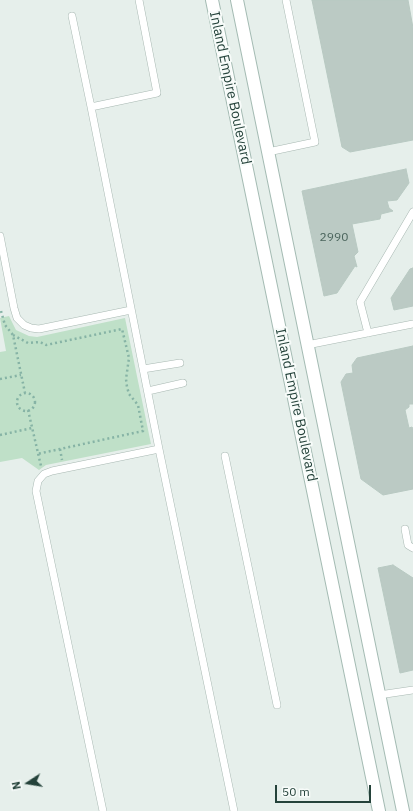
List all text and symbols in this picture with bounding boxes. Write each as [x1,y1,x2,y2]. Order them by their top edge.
street label: Inland Empire Boulevard [206,10,254,166]
house number: 2990 [320,231,348,245]
street label: Inland Empire Boulevard [272,327,320,483]
north arrow [8,763,48,803]
scale bar [277,777,373,803]
text: N [9,780,24,791]
text: 50 m [282,784,310,799]

